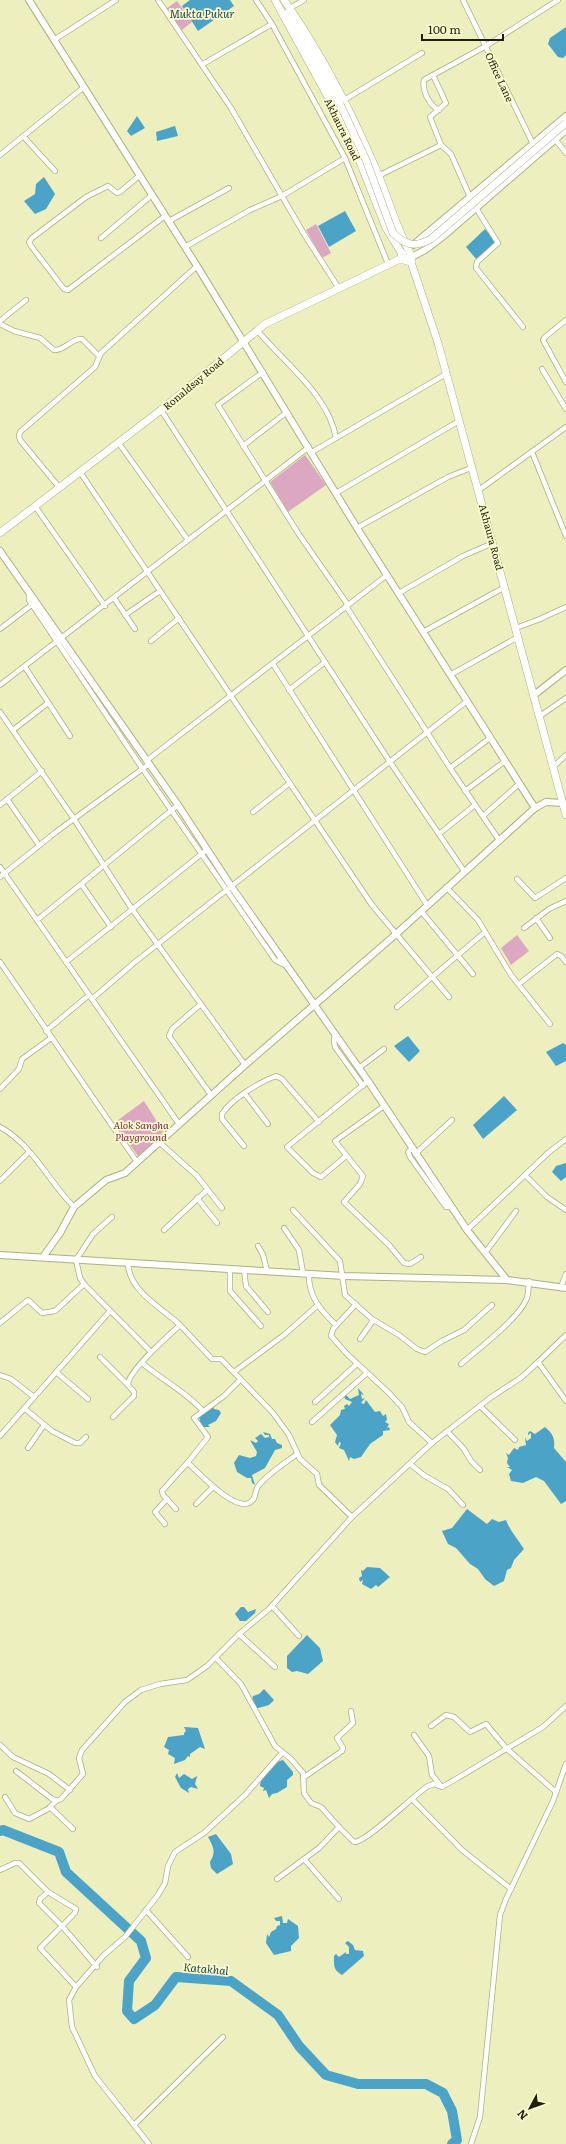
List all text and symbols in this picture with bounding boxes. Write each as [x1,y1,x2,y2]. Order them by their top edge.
water label: Mukta Pukur [169,5,235,21]
scale bar [422,16,503,42]
text: 100 m [428,20,461,38]
street label: Office Lane [482,50,518,104]
street label: Akhaura Road [321,95,365,163]
street label: Ronaldsay Road [159,353,227,413]
street label: Akhaura Road [476,502,508,572]
park label: Alok Sangha Playground [113,1117,169,1144]
water label: Katakhal [183,1958,230,1978]
north arrow [510,2088,550,2128]
text: N [513,2106,531,2124]

